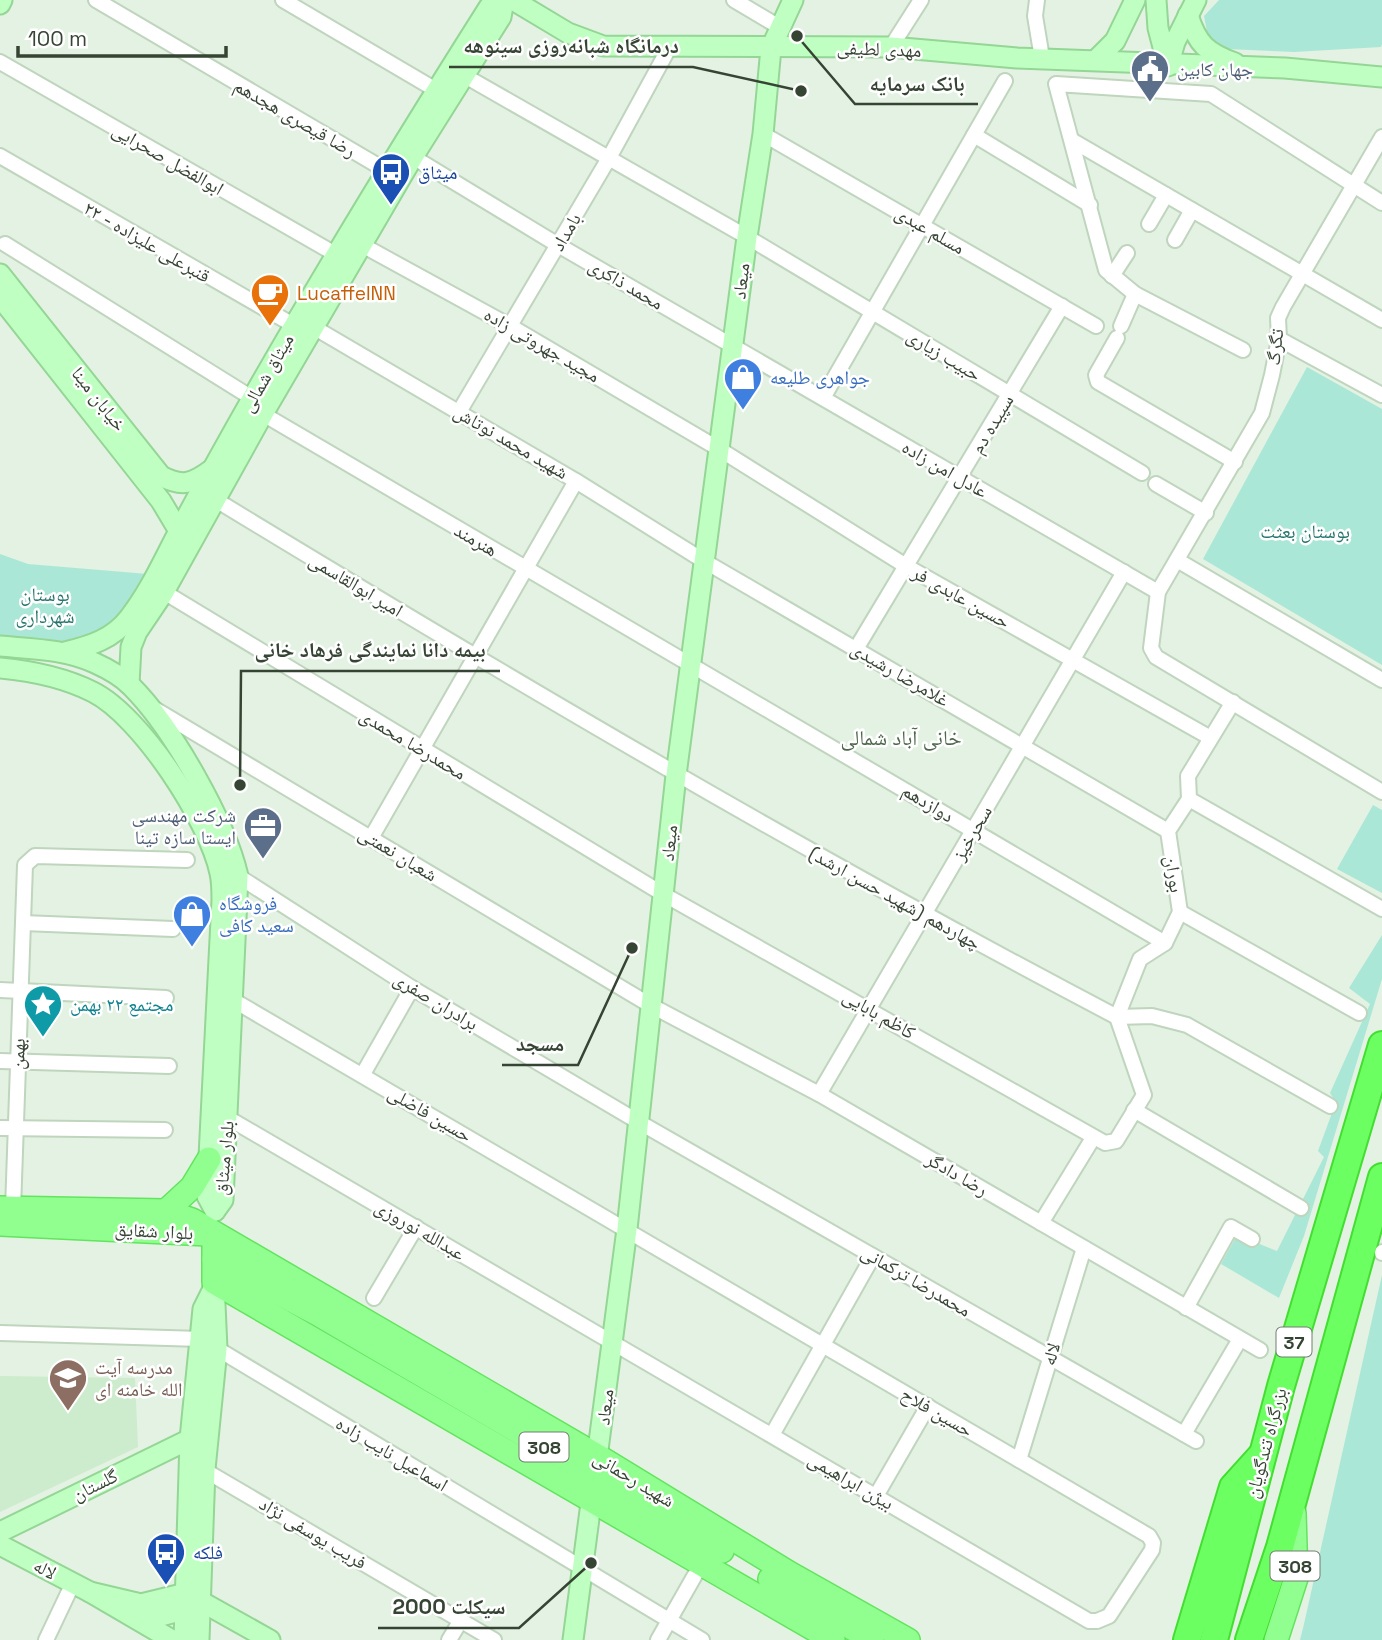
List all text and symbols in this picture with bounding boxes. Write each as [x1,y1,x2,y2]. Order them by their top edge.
scale bar [18,14,226,58]
text: 100 m [28,25,87,52]
callout: درمانگاه شبانه‌روزی سینوهه [449,25,693,67]
text: درمانگاه شبانه‌روزی سینوهه [463,32,679,59]
street label: مهدی لطیفی [836,35,922,63]
public building icon: جهان کابین [1129,48,1171,103]
place label: جهان کابین [1177,57,1253,82]
callout: بانک سرمایه [855,62,978,104]
text: بانک سرمایه [869,70,965,97]
street label: رضا قیصری هجدهم [229,73,361,163]
street label: ابوالفضل صحرایی [108,117,228,201]
bus stop icon: میثاق [370,151,412,206]
place label: میثاق [418,160,457,185]
street label: قنبرعلی علیزاده - ۲۲ [79,196,215,288]
street label: مسلم عبدی [891,200,969,260]
street label: بامداد [545,208,587,256]
street label: محمد ذاکری [584,252,668,316]
street label: میعاد [726,262,756,300]
cafe icon: LucaffeINN [249,272,291,327]
place label: LucaffeINN [297,281,396,306]
street label: مجید جهروتی زاده [480,302,604,388]
street label: حبیب زیاری [902,323,986,387]
street label: تگرگ [1261,327,1289,367]
street label: میثاق شمالی [235,329,299,417]
shop icon: جواهری طلیعه [722,356,764,411]
street label: خیابان مینا [66,362,132,436]
place label: جواهری طلیعه [770,365,870,390]
street label: سپیده دم [965,390,1020,459]
street label: شهید محمد نوتاش [449,399,573,485]
street label: عادل امن زاده [898,434,993,504]
street label: هنرمند [450,518,502,562]
park label: بوستان بعثت [1260,519,1350,544]
street label: امیر ابوالقاسمی [304,547,408,623]
street label: حسین عابدی‌ فر [907,559,1014,634]
park label: بوستان شهرداری [16,582,74,629]
callout: بیمه دانا نمایندگی فرهاد خانی [241,629,500,671]
text: بیمه دانا نمایندگی فرهاد خانی [254,636,486,663]
street label: غلامرضا رشیدی [846,636,954,712]
street label: محمدرضا محمدی [355,702,471,786]
district label: خانی آباد شمالی [840,724,962,751]
street label: دوازدهم [897,778,959,828]
street label: سحرخیز [946,801,998,866]
place label: شرکت مهندسی ایستا سازه تینا [132,803,236,850]
office icon: شرکت مهندسی ایستا سازه تینا [242,805,284,860]
street label: شعبان نعمتی [354,821,442,887]
street label: میعاد [655,824,683,862]
street label: چهاردهم (شهید حسن ارشد) [805,840,985,956]
street label: بوران [1159,854,1189,894]
place label: فروشگاه سعید کافی [219,891,294,938]
shop icon: فروشگاه سعید کافی [171,893,213,948]
street label: برادران صفری [389,966,483,1036]
place icon: مجتمع ۲۲ بهمن [22,983,64,1038]
street label: کاظم بابایی [838,983,920,1045]
place label: مجتمع ۲۲ بهمن [70,992,173,1017]
callout: مسجد [502,1023,578,1065]
text: مسجد [516,1030,564,1057]
street label: بهمن [5,1038,31,1070]
street label: حسین فاضلی [384,1080,476,1148]
street label: بلوار میثاق [208,1120,240,1196]
street label: رضا دادگر [921,1146,993,1202]
street label: عبدالله نوروزی [370,1194,470,1266]
street label: بلوار شقایق [114,1216,194,1246]
street label: محمدرضا ترکمانی [856,1239,976,1323]
road number: 37 [1276,1328,1312,1357]
street label: لاله [1036,1340,1066,1368]
place label: مدرسه آیت الله خامنه ای [95,1355,183,1402]
school or university icon: مدرسه آیت الله خامنه ای [47,1357,89,1412]
street label: حسین فلاح [896,1381,978,1443]
street label: بزرگراه تندگویان [1239,1385,1293,1501]
street label: میعاد [590,1388,620,1426]
street label: اسماعیل نایب زاده [331,1411,453,1497]
road number: 308 [520,1432,568,1462]
street label: شهید رحمانی [589,1445,679,1513]
street label: بیژن ابراهیمی [804,1446,898,1516]
street label: گلستان [68,1463,122,1507]
street label: فریب یوسفی نژاد [255,1491,371,1575]
bus stop icon: فلکه [145,1531,187,1586]
place label: فلکه [193,1540,223,1565]
road number: 308 [1270,1552,1320,1581]
street label: لاله [29,1553,61,1585]
callout: سیکلت 2000 [378,1586,519,1628]
text: سیکلت 2000 [392,1593,506,1620]

